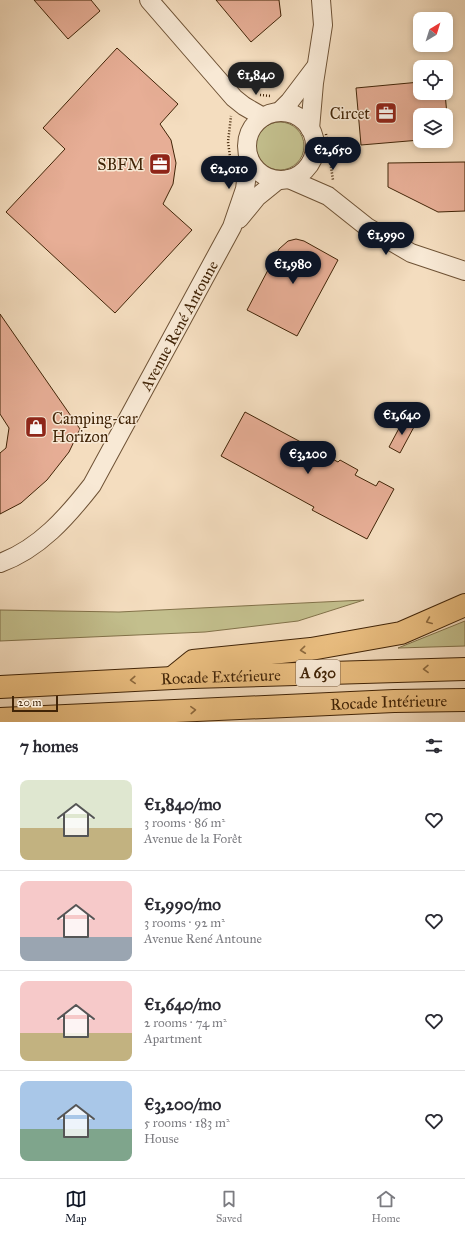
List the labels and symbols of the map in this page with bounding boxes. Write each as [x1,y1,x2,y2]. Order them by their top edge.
north arrow [413,12,453,52]
pin: €1,840 [223,62,289,96]
office icon: Circet [373,100,399,126]
place label: Circet [330,104,370,123]
pin: €2,650 [300,137,366,171]
office icon: SBFM [147,151,173,177]
place label: SBFM [97,155,144,174]
pin: €2,010 [196,156,262,190]
pin: €1,990 [353,222,419,256]
pin: €1,980 [260,251,326,285]
street label: Avenue René Antoune [136,257,222,395]
pin: €1,640 [369,402,435,436]
place label: Camping-car Horizon [52,409,138,446]
shop icon: Camping-car Horizon [23,414,49,440]
pin: €3,200 [275,441,341,475]
one-way arrow [426,616,434,624]
one-way arrow [300,645,306,654]
road number: A 630 [296,660,340,686]
street label: Rocade Extérieure [160,665,281,689]
one-way arrow [423,665,429,673]
one-way arrow [130,676,136,685]
street label: Rocade Intérieure [330,691,448,714]
scale bar [12,694,58,713]
one-way arrow [190,705,196,714]

